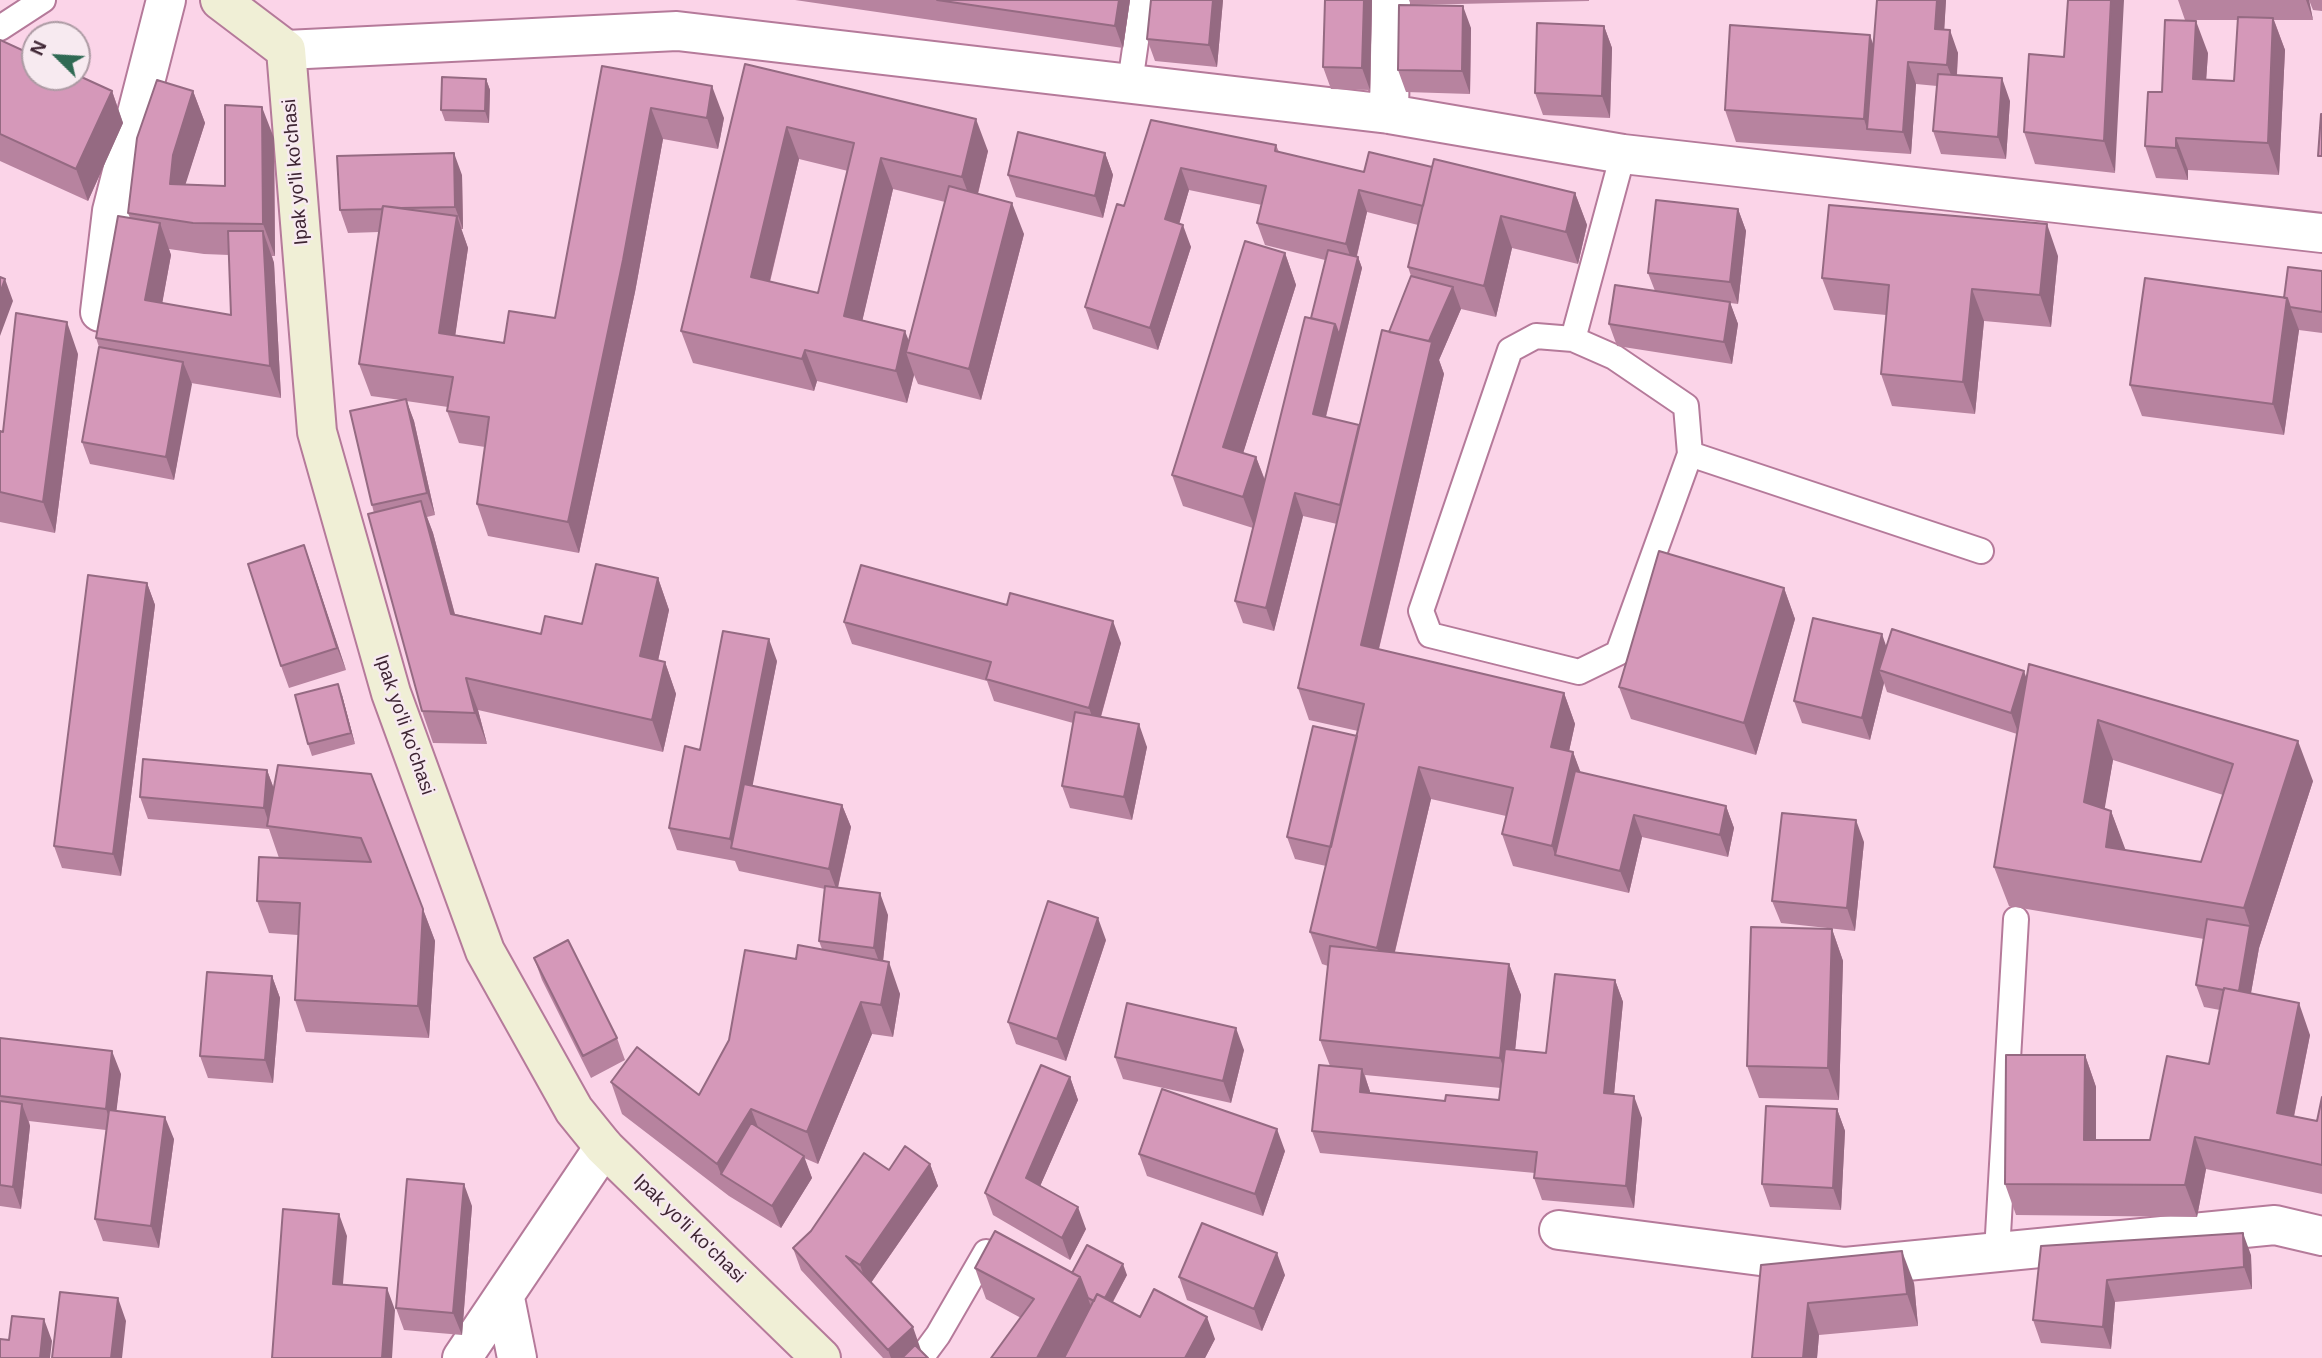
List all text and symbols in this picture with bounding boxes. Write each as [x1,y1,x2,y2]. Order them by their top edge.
north arrow [21,21,91,91]
text: N [26,38,51,59]
street label: Ipak yo'li ko'chasi [278,98,314,246]
street label: Ipak yo'li ko'chasi [369,652,439,798]
street label: Ipak yo'li ko'chasi [628,1170,750,1288]

